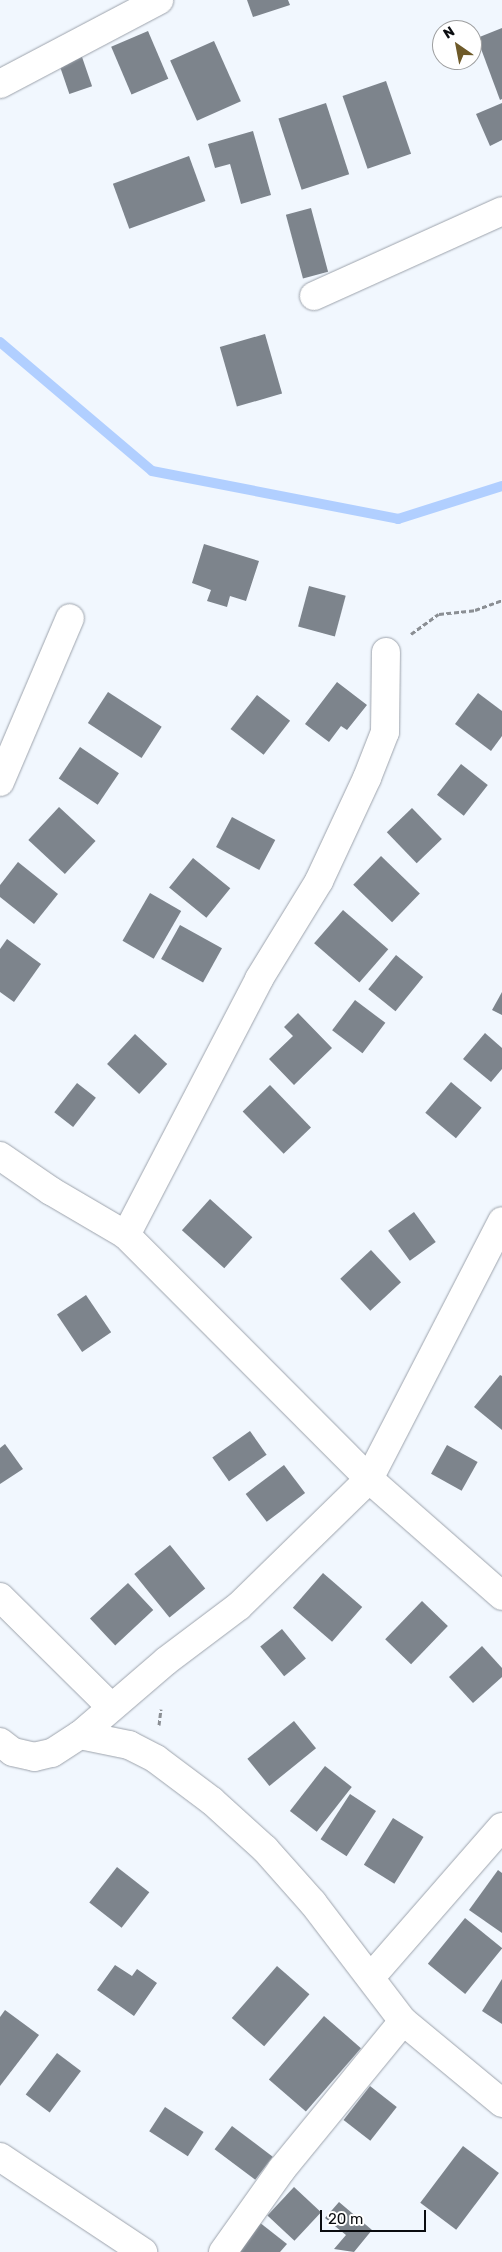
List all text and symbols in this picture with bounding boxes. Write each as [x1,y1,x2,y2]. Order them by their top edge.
north arrow [432,20,482,70]
text: N [440,23,458,43]
scale bar [322,2200,428,2232]
text: 20 m [328,2210,363,2228]

